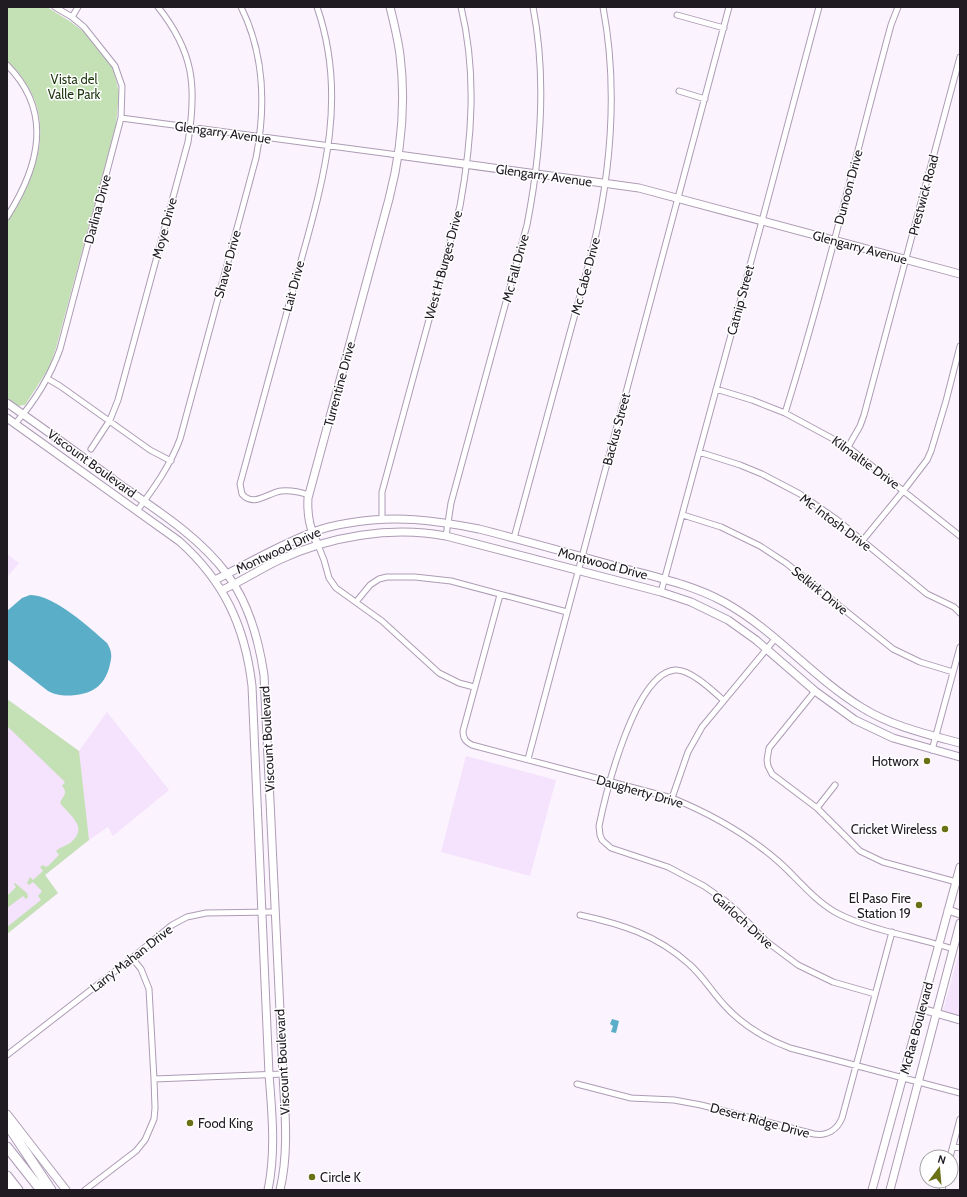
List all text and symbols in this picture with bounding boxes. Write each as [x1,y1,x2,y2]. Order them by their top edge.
park label: Vista del Valle Park [48,71,101,102]
street label: Glengarry Avenue [174,117,273,147]
street label: Dunoon Drive [830,147,866,226]
street label: Prestwick Road [905,153,941,237]
street label: Glengarry Avenue [495,160,594,190]
street label: Darlina Drive [80,172,114,245]
street label: Moye Drive [148,195,180,260]
street label: West H Burges Drive [421,208,465,321]
street label: Glengarry Avenue [811,227,909,267]
street label: Shaver Drive [210,228,244,300]
street label: Mc Fall Drive [498,232,532,304]
street label: Mc Cabe Drive [567,235,603,316]
street label: Lait Drive [279,259,308,313]
street label: Catnip Street [723,263,757,337]
street label: Turrentine Drive [320,339,358,428]
street label: Backus Street [599,390,633,467]
street label: Viscount Boulevard [44,425,140,501]
street label: Kilmaltie Drive [829,432,903,492]
street label: Mc Intosh Drive [797,490,875,554]
street label: Montwood Drive [233,523,323,577]
street label: Montwood Drive [556,543,650,583]
street label: Selkirk Drive [789,562,852,618]
street label: Viscount Boulevard [256,686,278,792]
place label: Hotworx [872,753,920,769]
marker: Hotworx [922,756,932,766]
street label: Daugherty Drive [595,771,686,811]
place label: Cricket Wireless [851,821,938,837]
marker: Cricket Wireless [940,824,950,834]
street label: Gairloch Drive [709,888,777,952]
place label: El Paso Fire Station 19 [849,890,911,921]
marker: El Paso Fire Station 19 [914,900,924,910]
street label: Larry Mahan Drive [87,921,176,995]
street label: McRae Boulevard [896,980,936,1076]
street label: Viscount Boulevard [271,1009,293,1115]
street label: Desert Ridge Drive [708,1099,812,1141]
place label: Food King [198,1115,253,1131]
marker: Food King [185,1118,195,1128]
north arrow [919,1149,959,1189]
text: N [936,1152,947,1167]
place label: Circle K [320,1169,362,1185]
marker: Circle K [307,1172,317,1182]

